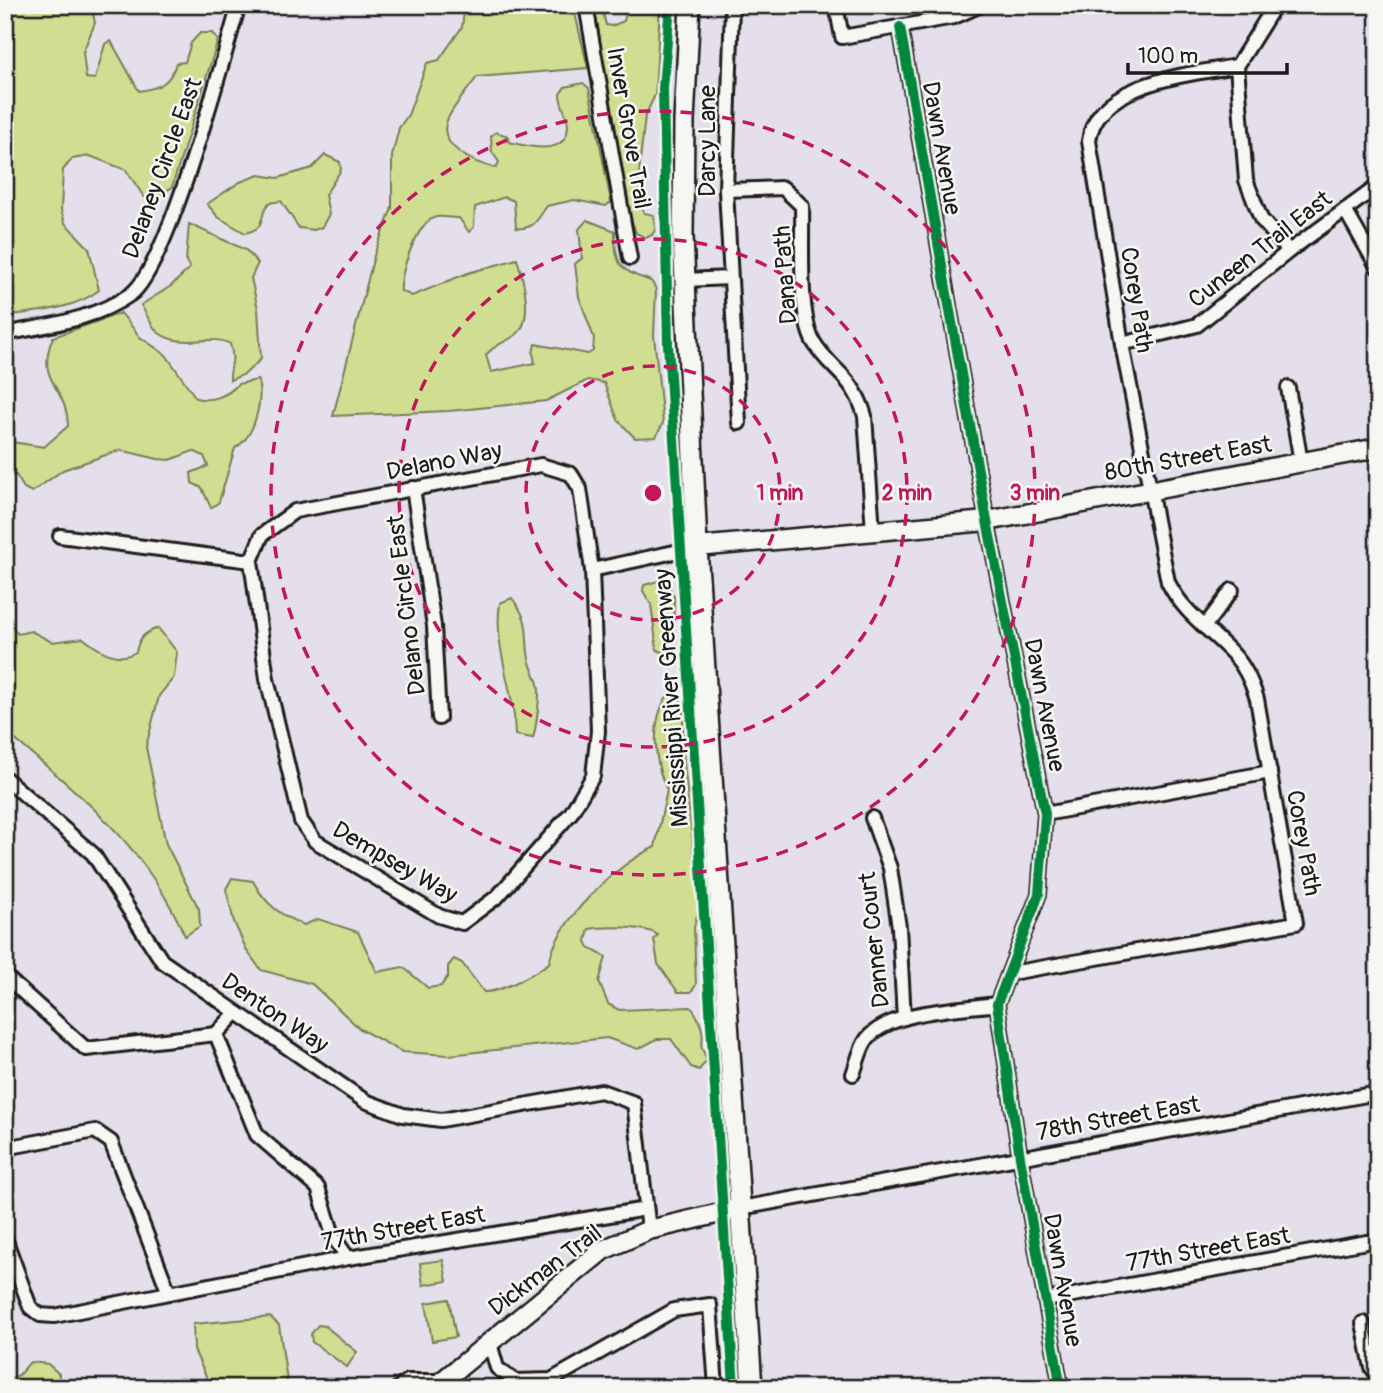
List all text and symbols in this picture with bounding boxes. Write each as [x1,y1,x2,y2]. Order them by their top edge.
scale bar [1128,32,1287,76]
text: 100 m [1138,43,1198,70]
street label: Inver Grove Trail [600,45,657,211]
street label: Delaney Circle East [116,73,209,263]
street label: Dawn Avenue [916,79,968,217]
street label: Darcy Lane [693,85,722,197]
street label: Cuneen Trail East [1183,184,1338,314]
street label: Dana Path [768,225,803,325]
street label: Corey Path [1114,245,1159,355]
street label: 80th Street East [1102,429,1274,487]
street label: Delano Way [384,436,504,487]
text: 1 min [757,480,804,507]
text: 2 min [882,480,932,507]
text: 3 min [1010,480,1060,507]
centre of rings [641,481,665,505]
street label: Delano Circle East [381,513,432,697]
street label: Mississippi River Greenway [648,568,695,828]
street label: Dawn Avenue [1017,636,1072,774]
street label: Corey Path [1280,788,1327,898]
street label: Dempsey Way [327,815,462,910]
street label: Danner Court [853,870,896,1009]
street label: Denton Way [216,967,334,1060]
street label: 78th Street East [1034,1090,1202,1147]
street label: 77th Street East [319,1200,488,1257]
street label: Dawn Avenue [1037,1211,1089,1349]
street label: Dickman Trail [483,1218,608,1322]
street label: 77th Street East [1124,1221,1293,1278]

